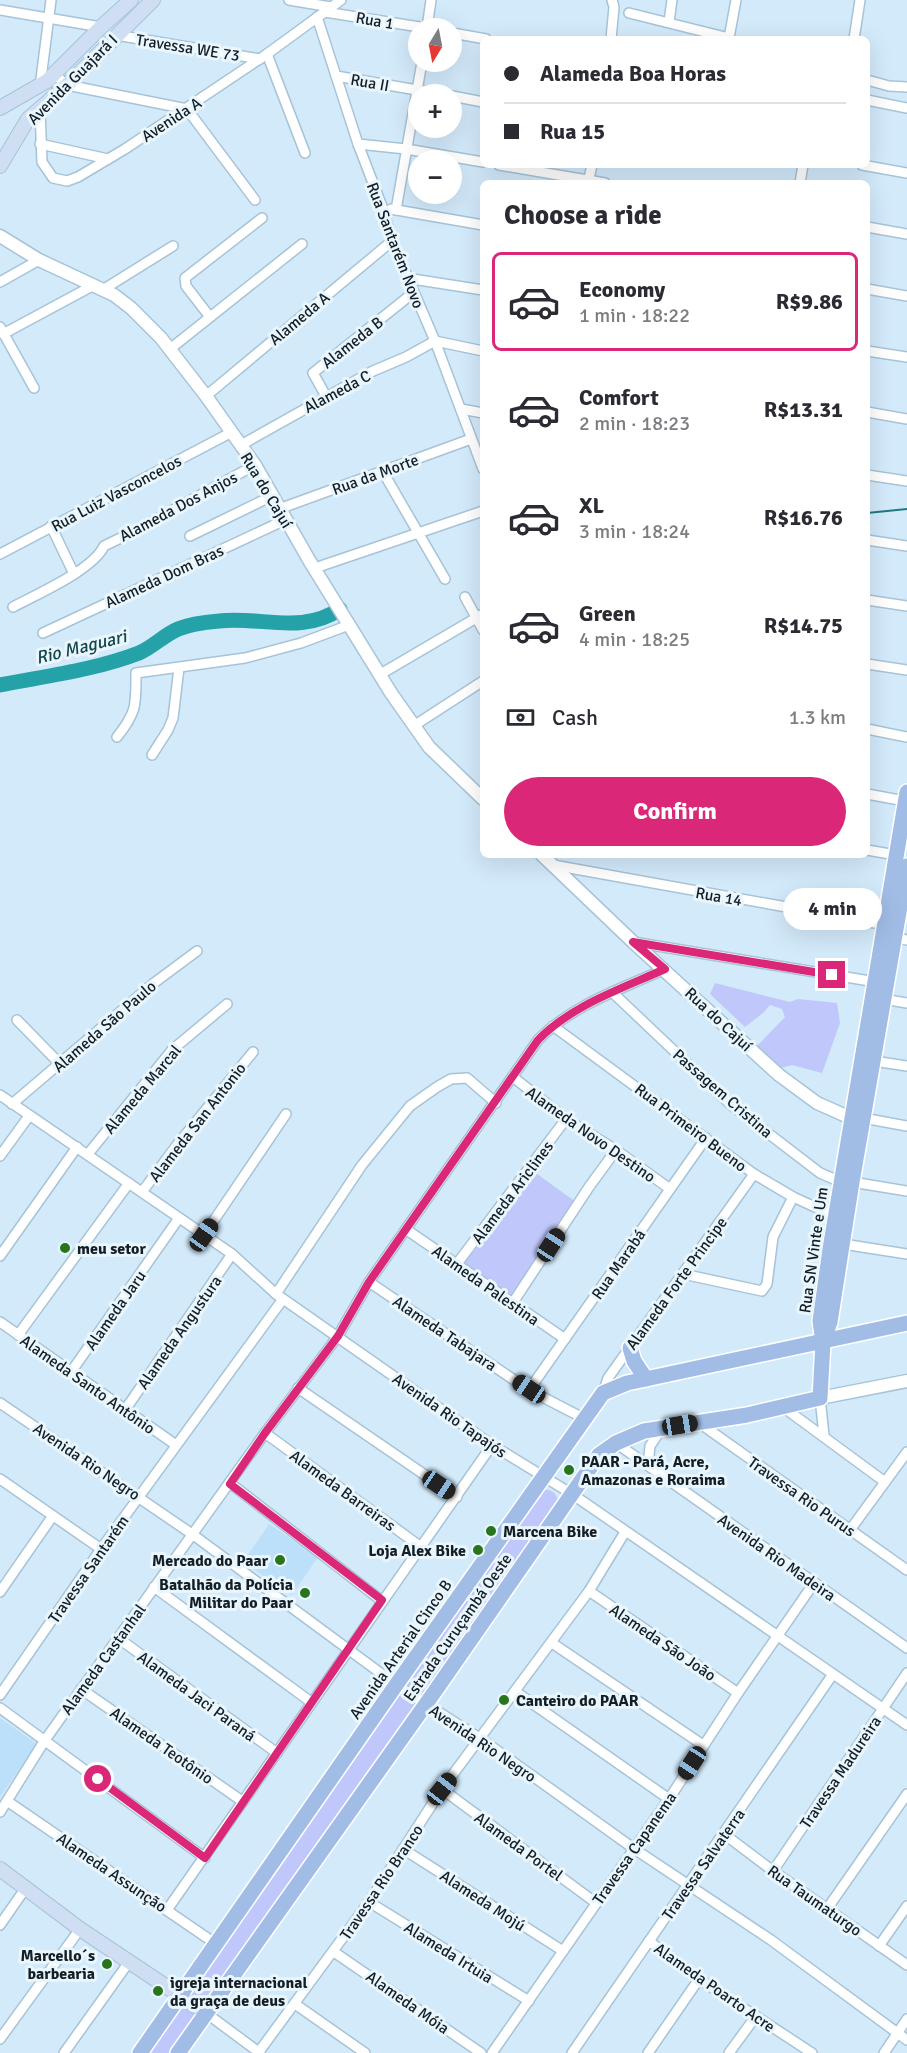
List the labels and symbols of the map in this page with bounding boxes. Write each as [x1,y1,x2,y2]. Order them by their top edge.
street label: Rua 1 [354,8,395,34]
north arrow [408,18,462,72]
street label: Avenida Guajará I [23,30,122,129]
street label: Travessa WE 73 [134,30,241,66]
street label: Rua II [349,70,391,96]
street label: Avenida A [138,93,206,147]
street label: Rua Santarém Novo [362,180,428,311]
street label: Alameda A [265,287,334,350]
street label: Alameda B [318,312,388,373]
street label: Alameda C [301,366,375,418]
street label: Rua do Cajuí [236,449,297,533]
street label: Rua da Morte [329,450,421,500]
street label: Rua Luiz Vasconcelos [48,451,185,537]
street label: Alameda Dos Anjos [116,467,241,546]
street label: Alameda Dom Bras [102,541,227,613]
water label: Rio Maguari [33,625,131,669]
street label: Rua 14 [694,883,744,911]
callout: 4 min [782,888,882,930]
route end [818,961,845,988]
street label: Alameda São Paulo [49,976,160,1077]
street label: Rua do Cajuí [680,983,757,1057]
street label: Alameda Marcal [100,1041,186,1138]
street label: Passagem Cristina [668,1045,776,1143]
street label: Alameda San Antonio [145,1059,251,1186]
street label: Rua Primeiro Bueno [630,1079,750,1176]
street label: Alameda Novo Destino [522,1083,659,1187]
street label: Alameda Ariclines [468,1137,558,1248]
street label: Rua SN Vinte e Um [795,1186,833,1314]
street label: Alameda Forte Principe [622,1213,732,1354]
car [186,1215,222,1255]
car [534,1225,568,1265]
street label: Rua Marabá [587,1226,650,1304]
place label: meu setor [77,1239,146,1259]
marker: meu setor [58,1241,72,1255]
street label: Alameda Palestina [428,1241,543,1330]
street label: Alameda Jaru [81,1267,151,1354]
street label: Alameda Angustura [133,1272,227,1393]
street label: Alameda Tabajara [389,1292,500,1376]
street label: Alameda Santo Antônio [16,1331,159,1439]
street label: Avenida Rio Tapajós [388,1369,510,1463]
car [509,1371,549,1407]
car [661,1413,699,1437]
street label: Avenida Rio Negro [29,1419,144,1505]
street label: Alameda Barreiras [286,1446,399,1536]
place label: PAAR - Pará, Acre, Amazonas e Roraima [581,1452,725,1490]
street label: Travessa Rio Purus [744,1452,859,1541]
marker: PAAR - Pará, Acre, Amazonas e Roraima [562,1463,576,1477]
car [419,1467,459,1503]
street label: Avenida Rio Madeira [714,1510,839,1606]
street label: Travessa Santarém [44,1512,133,1627]
place label: Marcena Bike [503,1522,597,1542]
marker: Marcena Bike [484,1524,498,1538]
place label: Loja Alex Bike [368,1541,466,1561]
marker: Loja Alex Bike [471,1543,485,1557]
street label: Estrada Curuçambá Oeste [399,1550,516,1705]
place label: Mercado do Paar [152,1551,269,1571]
marker: Mercado do Paar [273,1553,287,1567]
place label: Batalhão da Polícia Militar do Paar [159,1575,294,1613]
street label: Avenida Arterial Cinco B [345,1576,457,1723]
marker: Batalhão da Polícia Militar do Paar [298,1586,312,1600]
street label: Alameda Castanhal [57,1600,151,1719]
street label: Alameda São João [605,1600,719,1686]
street label: Alameda Jaci Paraná [133,1647,259,1746]
place label: Canteiro do PAAR [516,1691,639,1711]
marker: Canteiro do PAAR [497,1693,511,1707]
street label: Avenida Rio Negro [425,1701,540,1787]
street label: Alameda Teotônio [106,1703,217,1789]
street label: Travessa Madureira [796,1712,886,1833]
car [675,1743,709,1783]
route start [84,1765,111,1792]
car [424,1769,460,1809]
street label: Travessa Capanema [588,1788,681,1909]
street label: Travessa Salvaterra [658,1805,750,1924]
street label: Alameda Portel [470,1808,567,1886]
street label: Travessa Rio Branco [336,1821,428,1944]
street label: Alameda Assunção [53,1829,170,1917]
street label: Rua Taumaturgo [763,1861,866,1941]
street label: Alameda Mojú [436,1866,529,1936]
street label: Alameda Irtuia [400,1918,497,1988]
street label: Alameda Poarto Acre [650,1939,779,2037]
place label: Marcello´s barbearia [20,1946,95,1984]
marker: Marcello´s barbearia [100,1957,114,1971]
street label: Alameda Móia [362,1967,453,2039]
place label: igreja internacional da graça de deus [170,1973,307,2011]
marker: igreja internacional da graça de deus [151,1984,165,1998]

